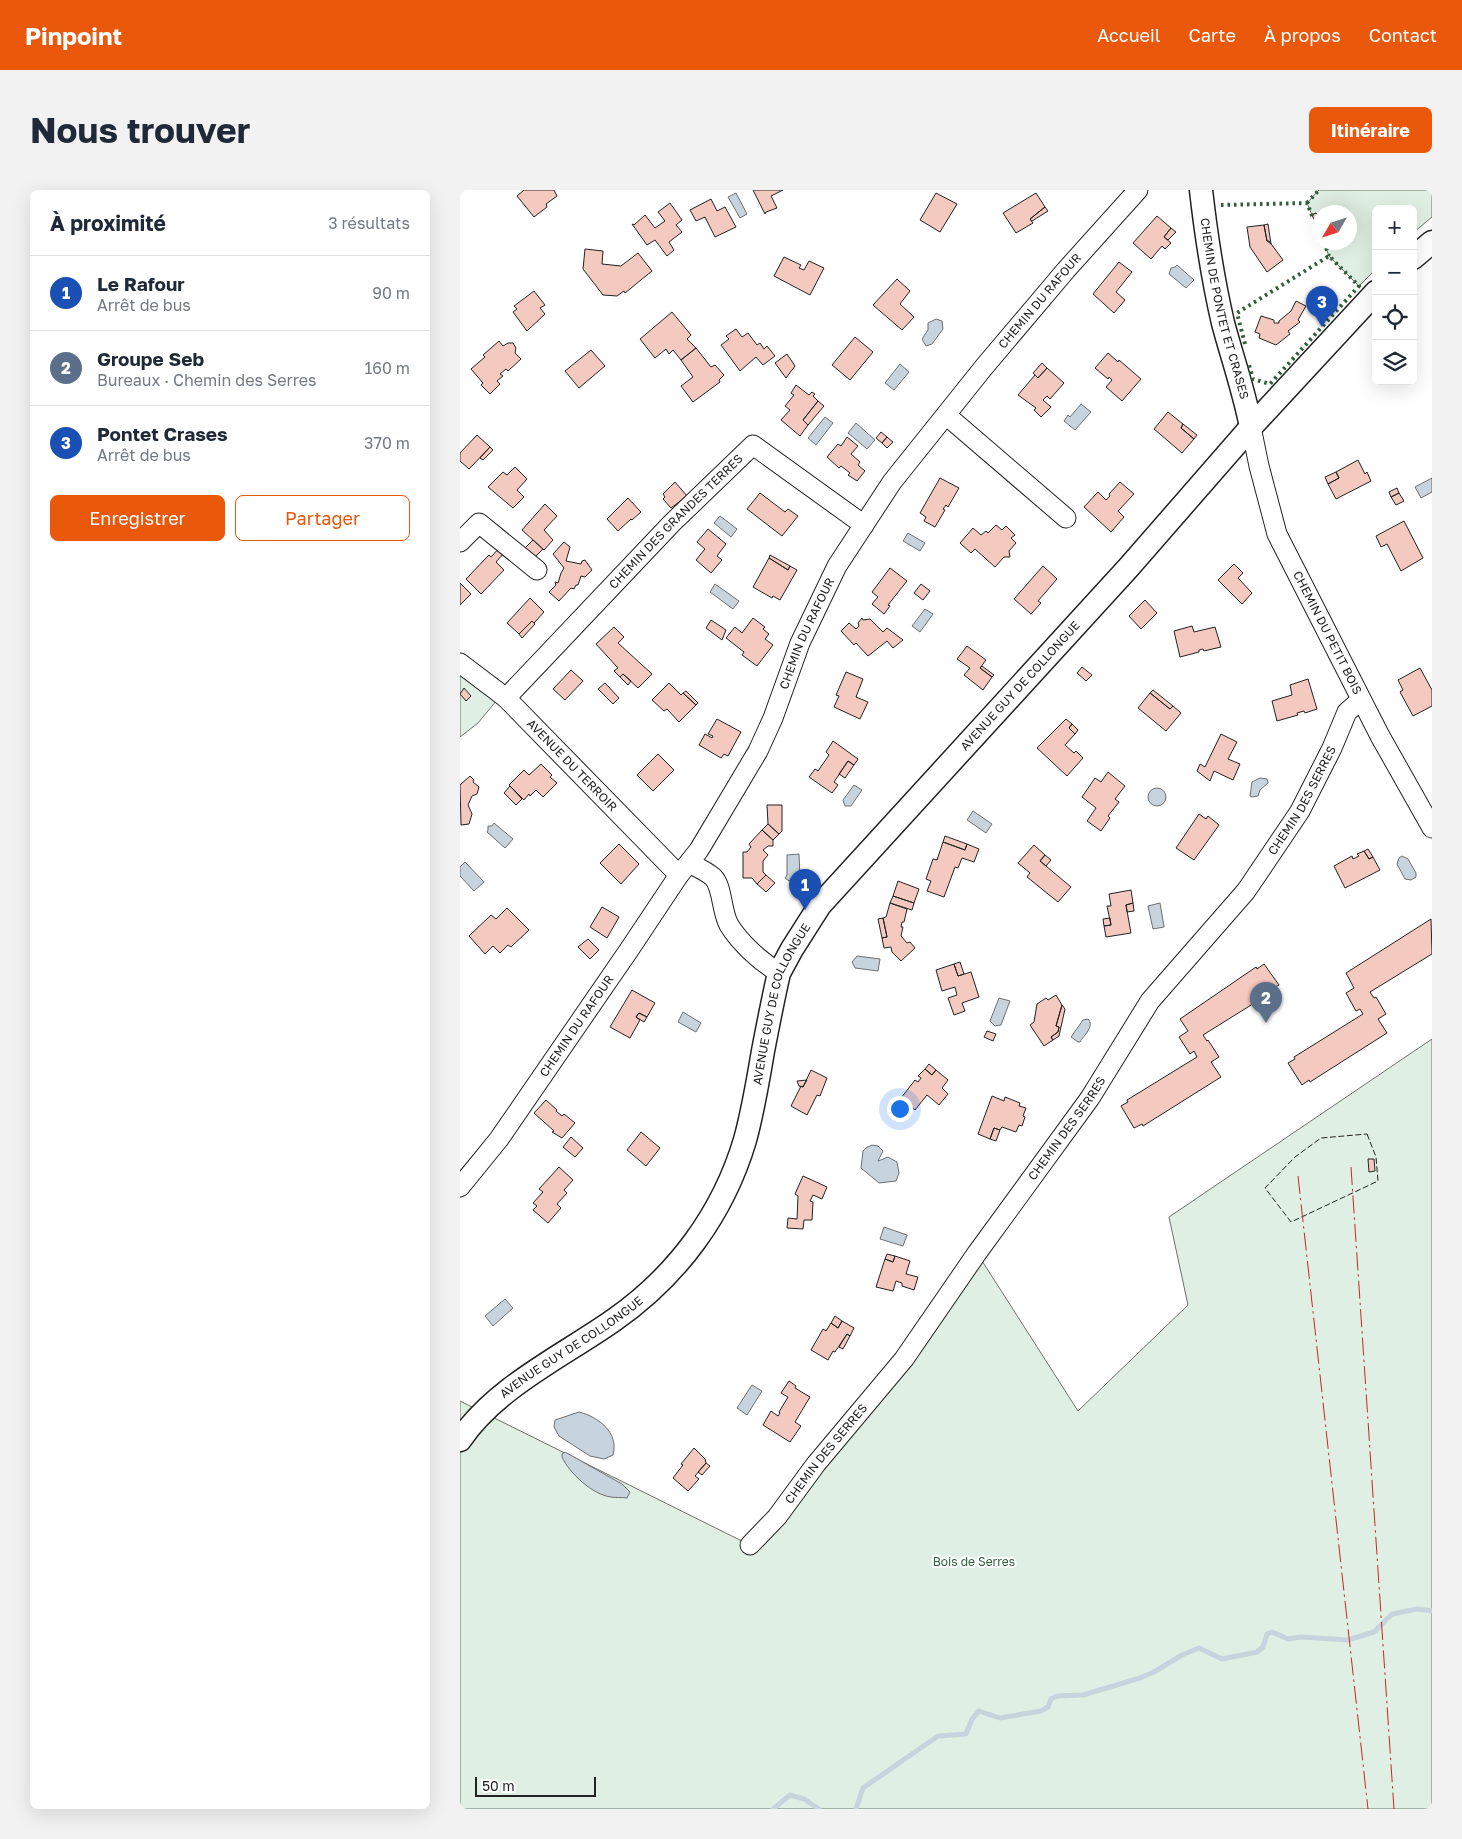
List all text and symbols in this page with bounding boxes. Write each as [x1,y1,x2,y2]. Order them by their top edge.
text: Pinpoint [25,21,122,50]
text: Accueil [1097,24,1161,46]
text: Carte [1189,24,1236,46]
text: À propos [1264,24,1341,46]
text: Contact [1369,24,1437,46]
button: Itinéraire [1309,107,1432,153]
text: Nous trouver [30,109,250,151]
north arrow [1312,205,1357,250]
map controls [1372,205,1417,385]
button: + [1372,205,1417,250]
text: À proximité [50,210,166,236]
text: 3 résultats [328,213,410,233]
street label: CHEMIN DE PONTET ET CRASES [1197,217,1252,401]
street label: CHEMIN DU RAFOUR [995,250,1084,352]
button: − [1372,250,1417,295]
text: Le Rafour [97,272,185,295]
text: 1 [62,283,70,303]
text: 90 m [372,283,410,303]
pin: 3 [1306,286,1338,327]
text: Arrêt de bus [97,295,191,315]
button: locate [1372,295,1417,340]
button: layers [1372,340,1417,385]
text: Groupe Seb [97,347,204,370]
text: 2 [61,358,71,378]
text: 160 m [364,358,410,378]
text: Bureaux · Chemin des Serres [97,370,317,390]
text: Pontet Crases [97,422,228,445]
text: 3 [61,433,71,453]
text: 370 m [364,433,410,453]
text: Arrêt de bus [97,445,191,465]
street label: CHEMIN DES GRANDES TERRES [606,451,746,592]
button: Enregistrer [50,495,225,541]
button: Partager [235,495,410,541]
street label: CHEMIN DU PETIT BOIS [1290,568,1366,697]
street label: CHEMIN DU RAFOUR [776,575,837,691]
street label: AVENUE GUY DE COLLONGUE [957,618,1083,754]
street label: AVENUE DU TERROIR [524,716,620,814]
street label: CHEMIN DES SERRES [1264,743,1339,858]
pin: 1 [789,869,821,910]
street label: AVENUE GUY DE COLLONGUE [749,920,813,1086]
street label: CHEMIN DU RAFOUR [536,972,617,1079]
pin: 2 [1250,982,1282,1023]
street label: CHEMIN DES SERRES [1025,1073,1109,1183]
your location [887,1096,913,1122]
street label: AVENUE GUY DE COLLONGUE [497,1293,646,1401]
street label: CHEMIN DES SERRES [781,1400,870,1506]
park label: Bois de Serres [933,1554,1015,1569]
scale bar [475,1774,596,1797]
text: 50 m [482,1777,515,1794]

